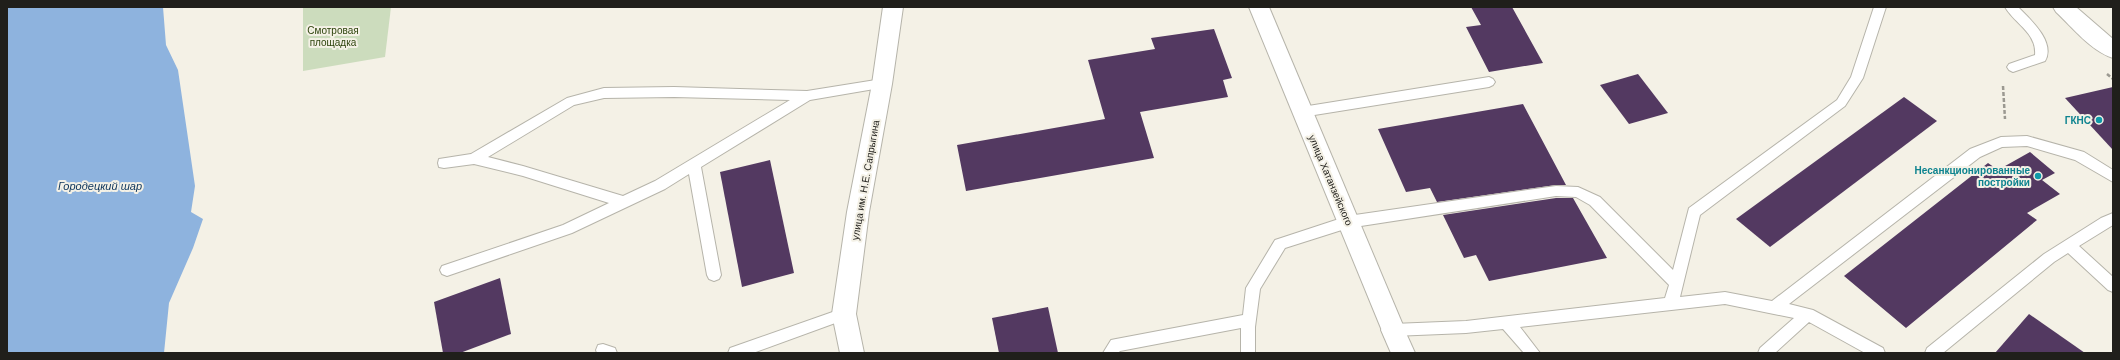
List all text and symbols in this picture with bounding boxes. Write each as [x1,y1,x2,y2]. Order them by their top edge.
park label: Смотровая площадка [307,25,359,48]
place label: ГКНС [2065,115,2091,126]
marker: ГКНС [2094,115,2104,125]
street label: улица им. Н.Е. Сапрыгина [849,119,882,241]
street label: улица Хатанзейского [1306,133,1355,228]
place label: Несанкционированные постройки [1914,165,2030,188]
marker: Несанкционированные постройки [2033,171,2043,181]
water label: Городецкий шар [58,180,142,192]

